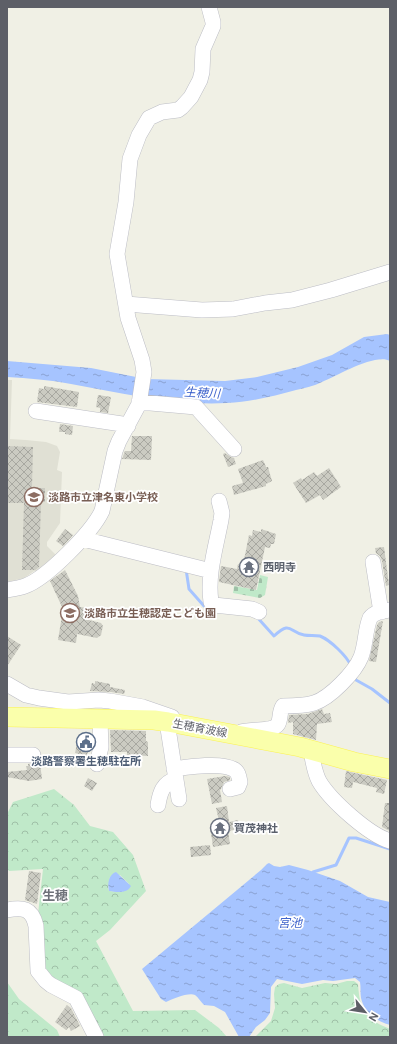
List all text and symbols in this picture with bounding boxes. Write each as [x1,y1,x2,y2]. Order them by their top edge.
water label: 生穂川 [184,384,222,402]
school or university icon: 淡路市立津名東小学校 [23,486,45,508]
place label: 淡路市立津名東小学校 [48,490,158,504]
temple icon: 西明寺 [238,556,260,578]
place label: 西明寺 [263,560,296,574]
school or university icon: 淡路市立生穂認定こども園 [59,602,81,624]
place label: 淡路市立生穂認定こども園 [84,606,216,620]
street label: 生穂育波線 [172,716,228,740]
public building icon: 淡路警察署生穂駐在所 [75,731,97,753]
place label: 淡路警察署生穂駐在所 [31,754,141,768]
temple icon: 賀茂神社 [209,817,231,839]
place label: 賀茂神社 [234,821,278,835]
district label: 生穂 [42,887,68,904]
water label: 宮池 [278,915,303,931]
north arrow [345,992,385,1032]
text: N [366,1010,382,1024]

